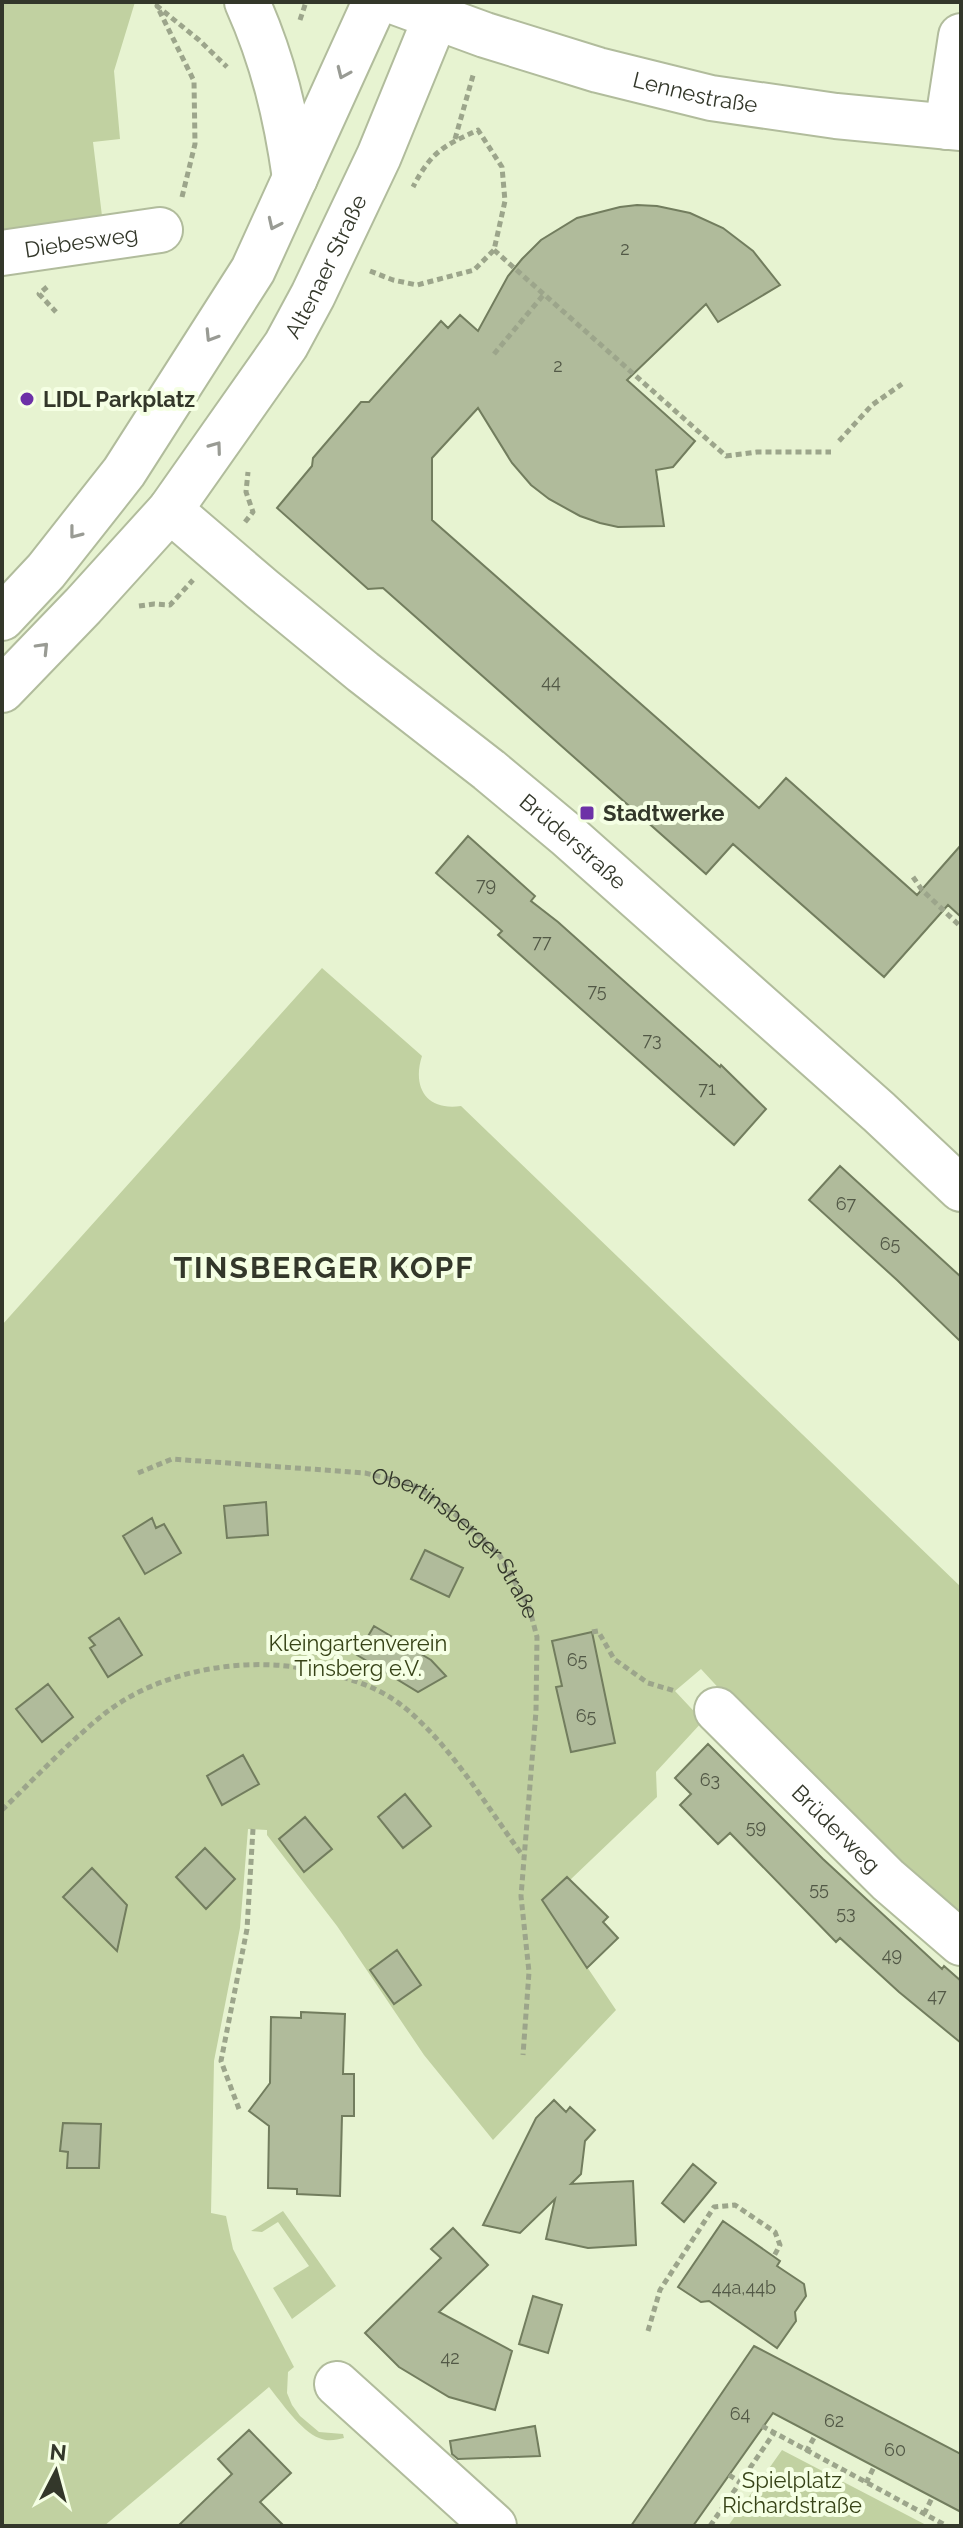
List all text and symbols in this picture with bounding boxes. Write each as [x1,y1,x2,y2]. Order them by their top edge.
one-way arrow [337,65,353,79]
street label: Lennestraße [630,66,759,118]
street label: Altenaer Straße [279,190,372,343]
one-way arrow [268,216,284,231]
street label: Diebesweg [23,220,140,263]
house number: 2 [620,238,630,259]
one-way arrow [206,327,221,342]
house number: 2 [553,355,563,376]
place label: LIDL Parkplatz [43,386,195,412]
marker: LIDL Parkplatz [18,390,36,408]
one-way arrow [206,441,221,455]
one-way arrow [71,524,85,539]
one-way arrow [33,643,48,657]
house number: 44 [541,671,561,692]
street label: Brüderstraße [515,788,632,895]
place label: Stadtwerke [603,800,724,826]
marker: Stadtwerke [578,804,596,822]
house number: 79 [476,874,496,895]
house number: 77 [532,931,552,952]
house number: 75 [587,980,607,1001]
house number: 73 [642,1029,662,1050]
house number: 71 [698,1078,716,1099]
house number: 67 [836,1193,857,1214]
house number: 65 [880,1233,901,1254]
district label: TINSBERGER KOPF [173,1250,475,1285]
street label: Obertinsberger Straße [369,1462,545,1621]
park label: Kleingartenverein Tinsberg e.V. [269,1630,447,1681]
house number: 65 [567,1649,588,1670]
house number: 65 [576,1705,597,1726]
house number: 63 [700,1769,720,1790]
street label: Brüderweg [787,1779,886,1878]
house number: 59 [746,1816,766,1837]
house number: 55 [809,1878,829,1899]
house number: 53 [836,1902,856,1923]
house number: 49 [882,1944,902,1965]
house number: 47 [927,1985,947,2006]
house number: 44a,44b [712,2277,776,2298]
house number: 42 [440,2347,460,2368]
house number: 64 [730,2403,751,2424]
house number: 62 [824,2410,844,2431]
north arrow [16,2432,96,2512]
text: N [48,2438,68,2466]
house number: 60 [884,2439,906,2460]
park label: Spielplatz Richardstraße [722,2467,862,2518]

